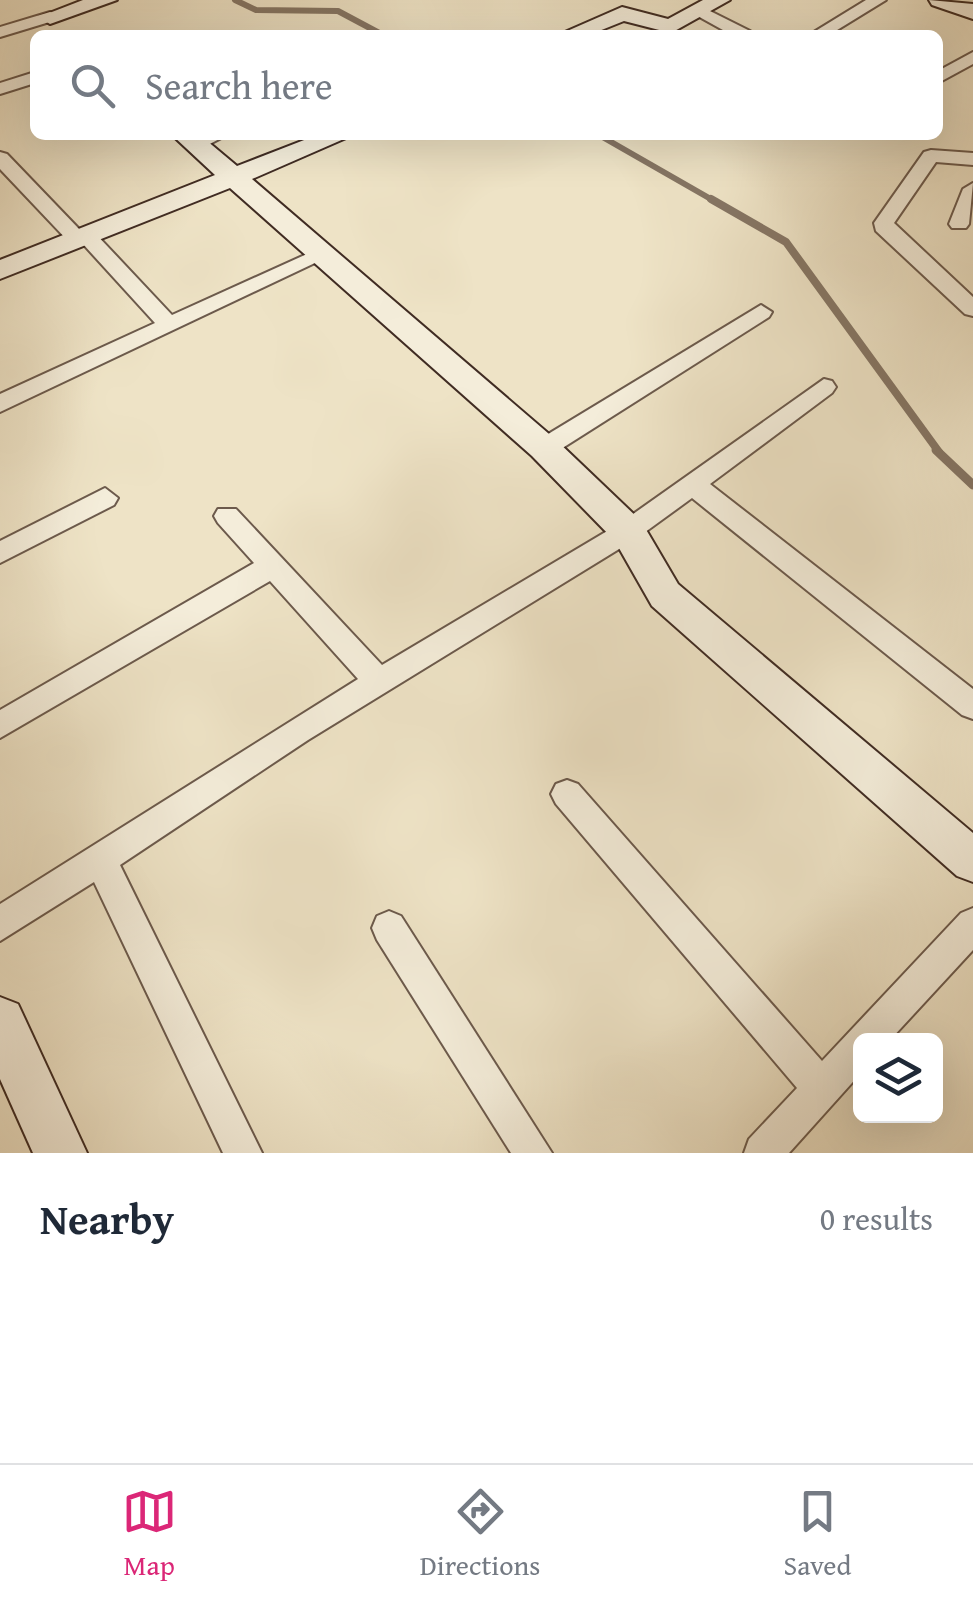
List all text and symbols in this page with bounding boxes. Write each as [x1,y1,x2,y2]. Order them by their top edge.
search box [30,30,943,140]
text: Search here [145,57,333,113]
icon: search [65,58,120,113]
map controls [853,1033,943,1123]
button: layers [853,1033,943,1123]
text: Nearby [40,1188,174,1249]
text: 0 results [820,1195,933,1242]
tab: Map [122,1484,177,1585]
tab: Directions [420,1484,540,1585]
tab: Saved [784,1484,851,1585]

